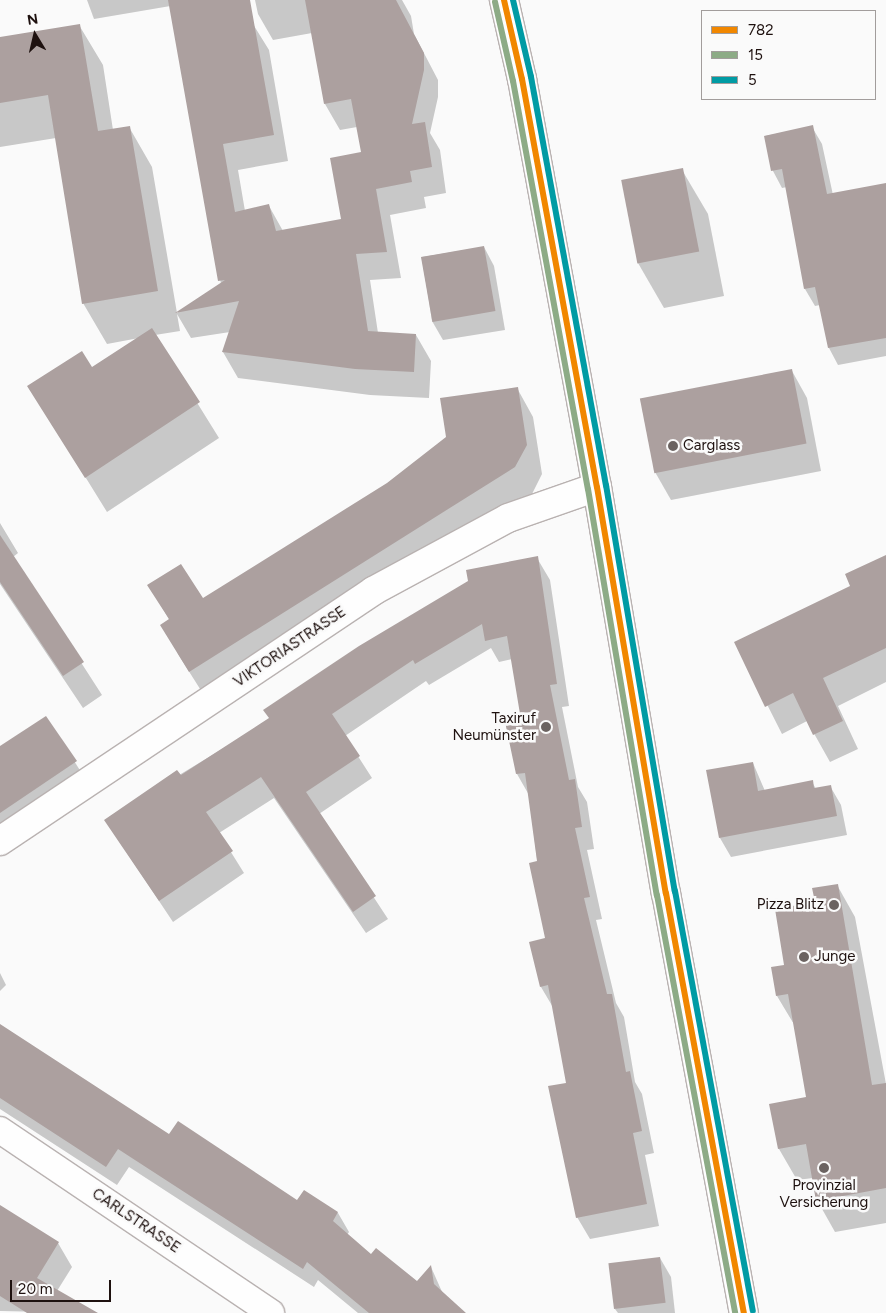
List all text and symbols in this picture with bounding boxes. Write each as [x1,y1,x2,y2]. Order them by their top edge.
north arrow [10,10,60,60]
text: N [26,10,39,29]
legend [701,10,876,100]
text: 782 [748,21,774,39]
text: 15 [748,46,763,64]
text: 5 [748,71,757,89]
place label: Carglass [683,437,740,455]
marker: Carglass [667,440,679,452]
street label: VIKTORIASTRASSE [230,603,350,691]
place label: Taxiruf Neumünster [452,709,536,744]
marker: Taxiruf Neumünster [540,721,552,733]
place label: Pizza Blitz [757,896,824,914]
marker: Pizza Blitz [828,899,840,911]
place label: Junge [814,948,855,966]
marker: Junge [798,951,810,963]
marker: Provinzial Versicherung [818,1162,830,1174]
place label: Provinzial Versicherung [780,1176,868,1211]
street label: CARLSTRASSE [88,1185,184,1257]
scale bar [12,1270,114,1302]
text: 20 m [18,1280,52,1298]

